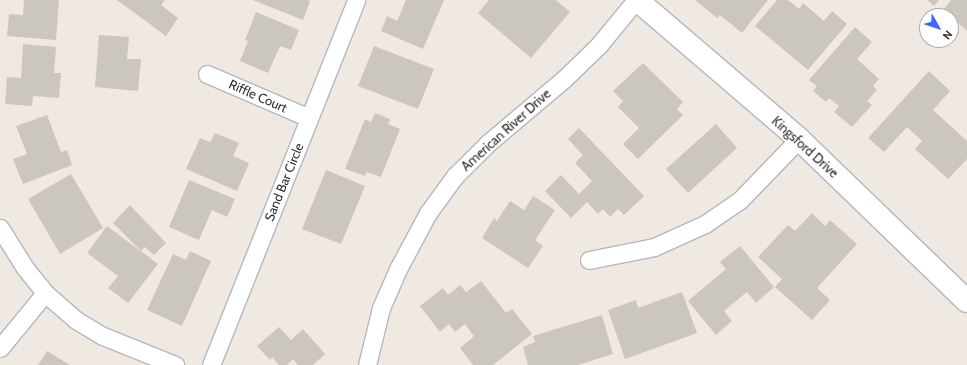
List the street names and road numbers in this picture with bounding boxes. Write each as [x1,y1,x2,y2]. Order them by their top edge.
street label: Riffle Court [227,76,289,116]
street label: American River Drive [458,86,554,174]
street label: Kingsford Drive [769,113,841,181]
street label: Sand Bar Circle [261,141,307,223]

